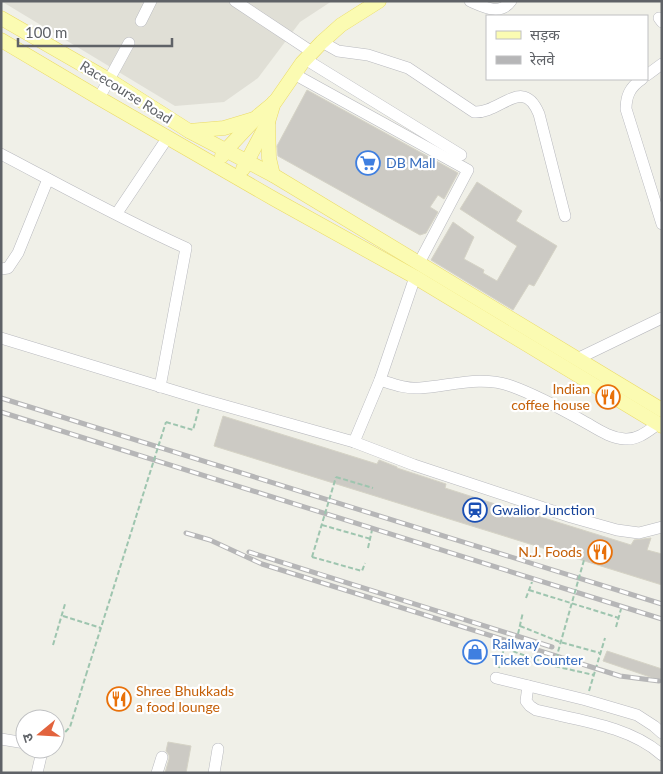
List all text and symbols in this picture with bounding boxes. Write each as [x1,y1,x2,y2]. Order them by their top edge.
scale bar [18,15,171,47]
legend [486,15,648,80]
text: 100 m [25,23,67,41]
text: सड़क [530,25,560,43]
text: रेलवे [529,50,555,68]
street label: Racecourse Road [77,57,175,127]
supermarket icon: DB Mall [355,150,381,176]
place label: DB Mall [386,154,436,171]
place label: Indian coffee house [511,380,590,413]
restaurant icon: Indian coffee house [595,384,621,410]
station icon: Gwalior Junction [462,497,488,523]
place label: Gwalior Junction [492,501,595,518]
restaurant icon: N.J. Foods [587,539,613,565]
place label: N.J. Foods [518,543,582,560]
place label: Railway Ticket Counter [492,635,583,668]
shop icon: Railway Ticket Counter [462,639,488,665]
place label: Shree Bhukkads a food lounge [136,682,234,715]
restaurant icon: Shree Bhukkads a food lounge [106,686,132,712]
north arrow [15,709,65,759]
text: उ [18,731,37,745]

